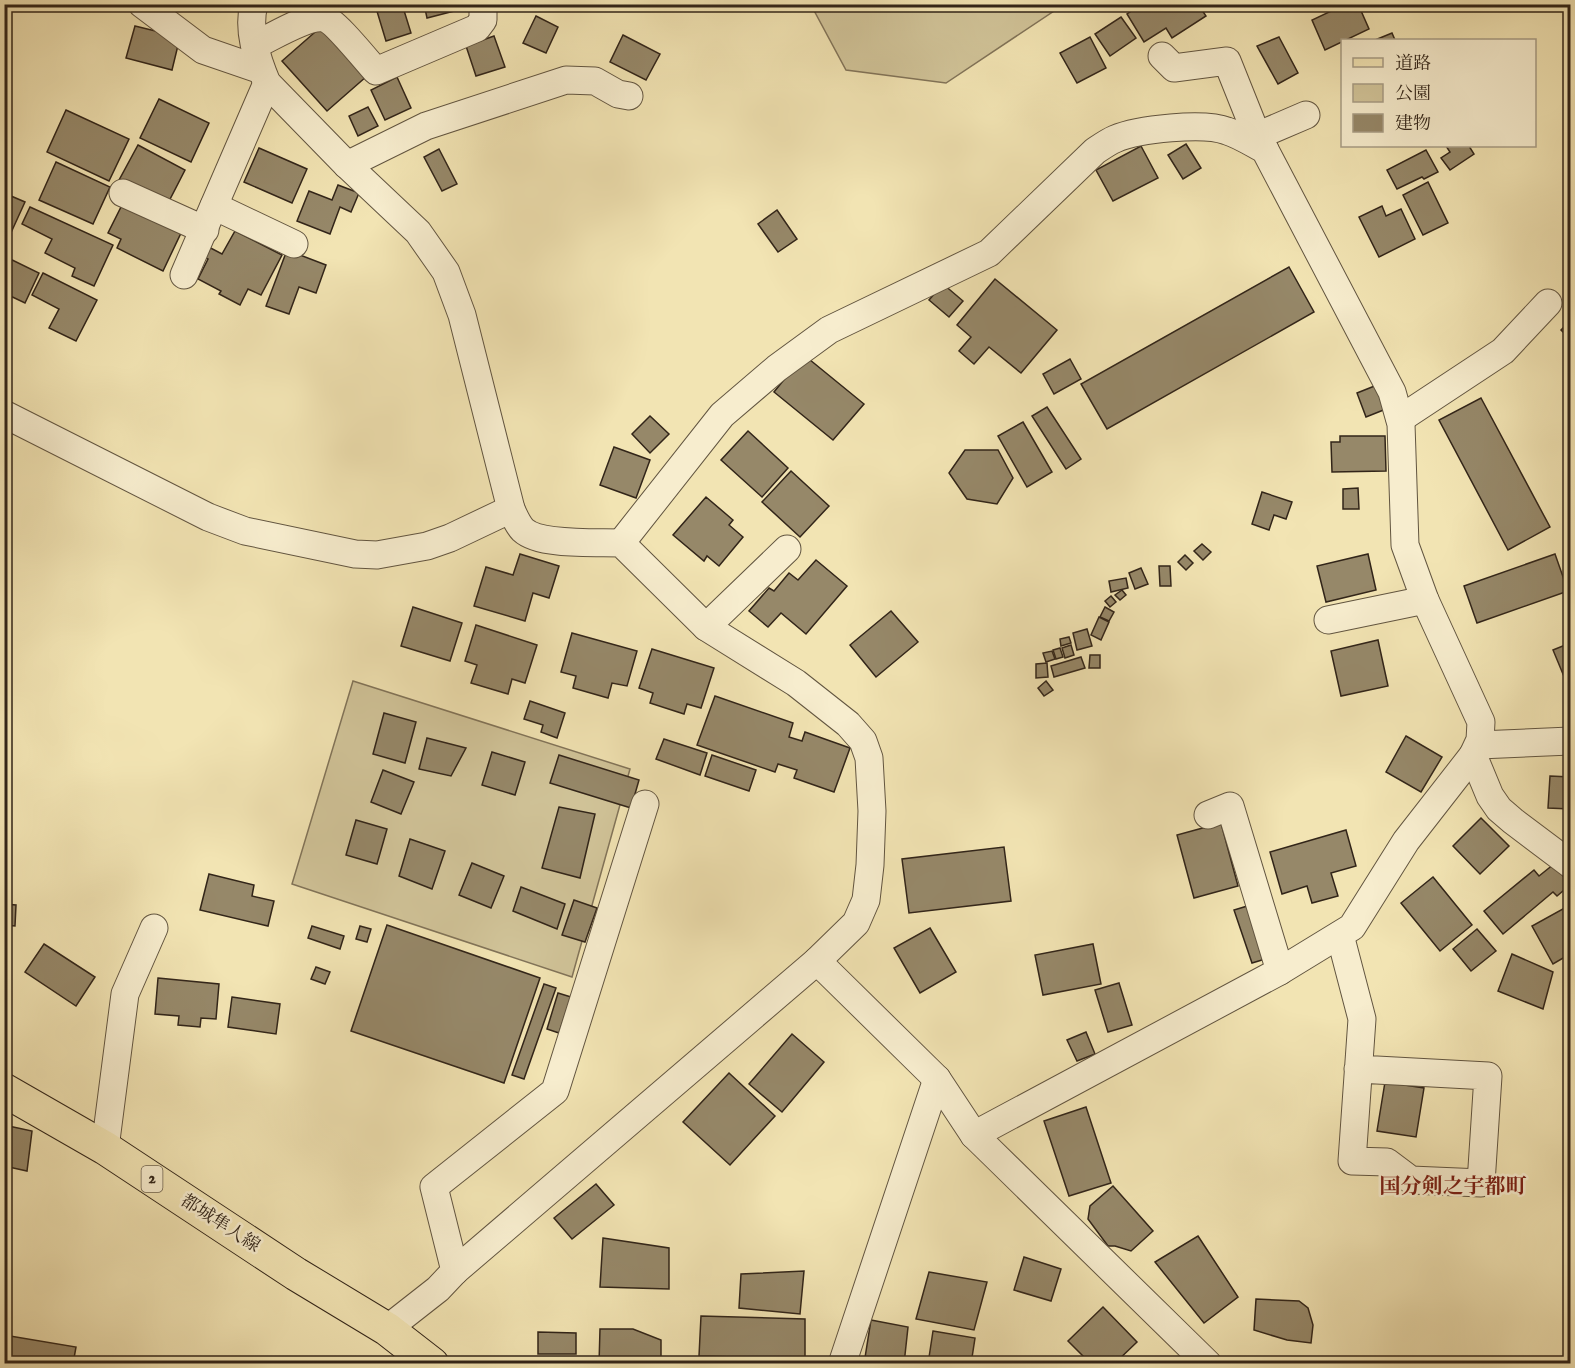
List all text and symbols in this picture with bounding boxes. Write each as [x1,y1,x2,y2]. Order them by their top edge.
legend [1341,39,1536,147]
text: 道路 [1395,53,1431,76]
text: 公園 [1395,83,1431,106]
text: 建物 [1395,113,1431,136]
road number: 2 [142,1166,162,1192]
district label: 国分剣之宇都町 [1380,1174,1527,1201]
street label: 都城隼人線 [176,1190,264,1258]

